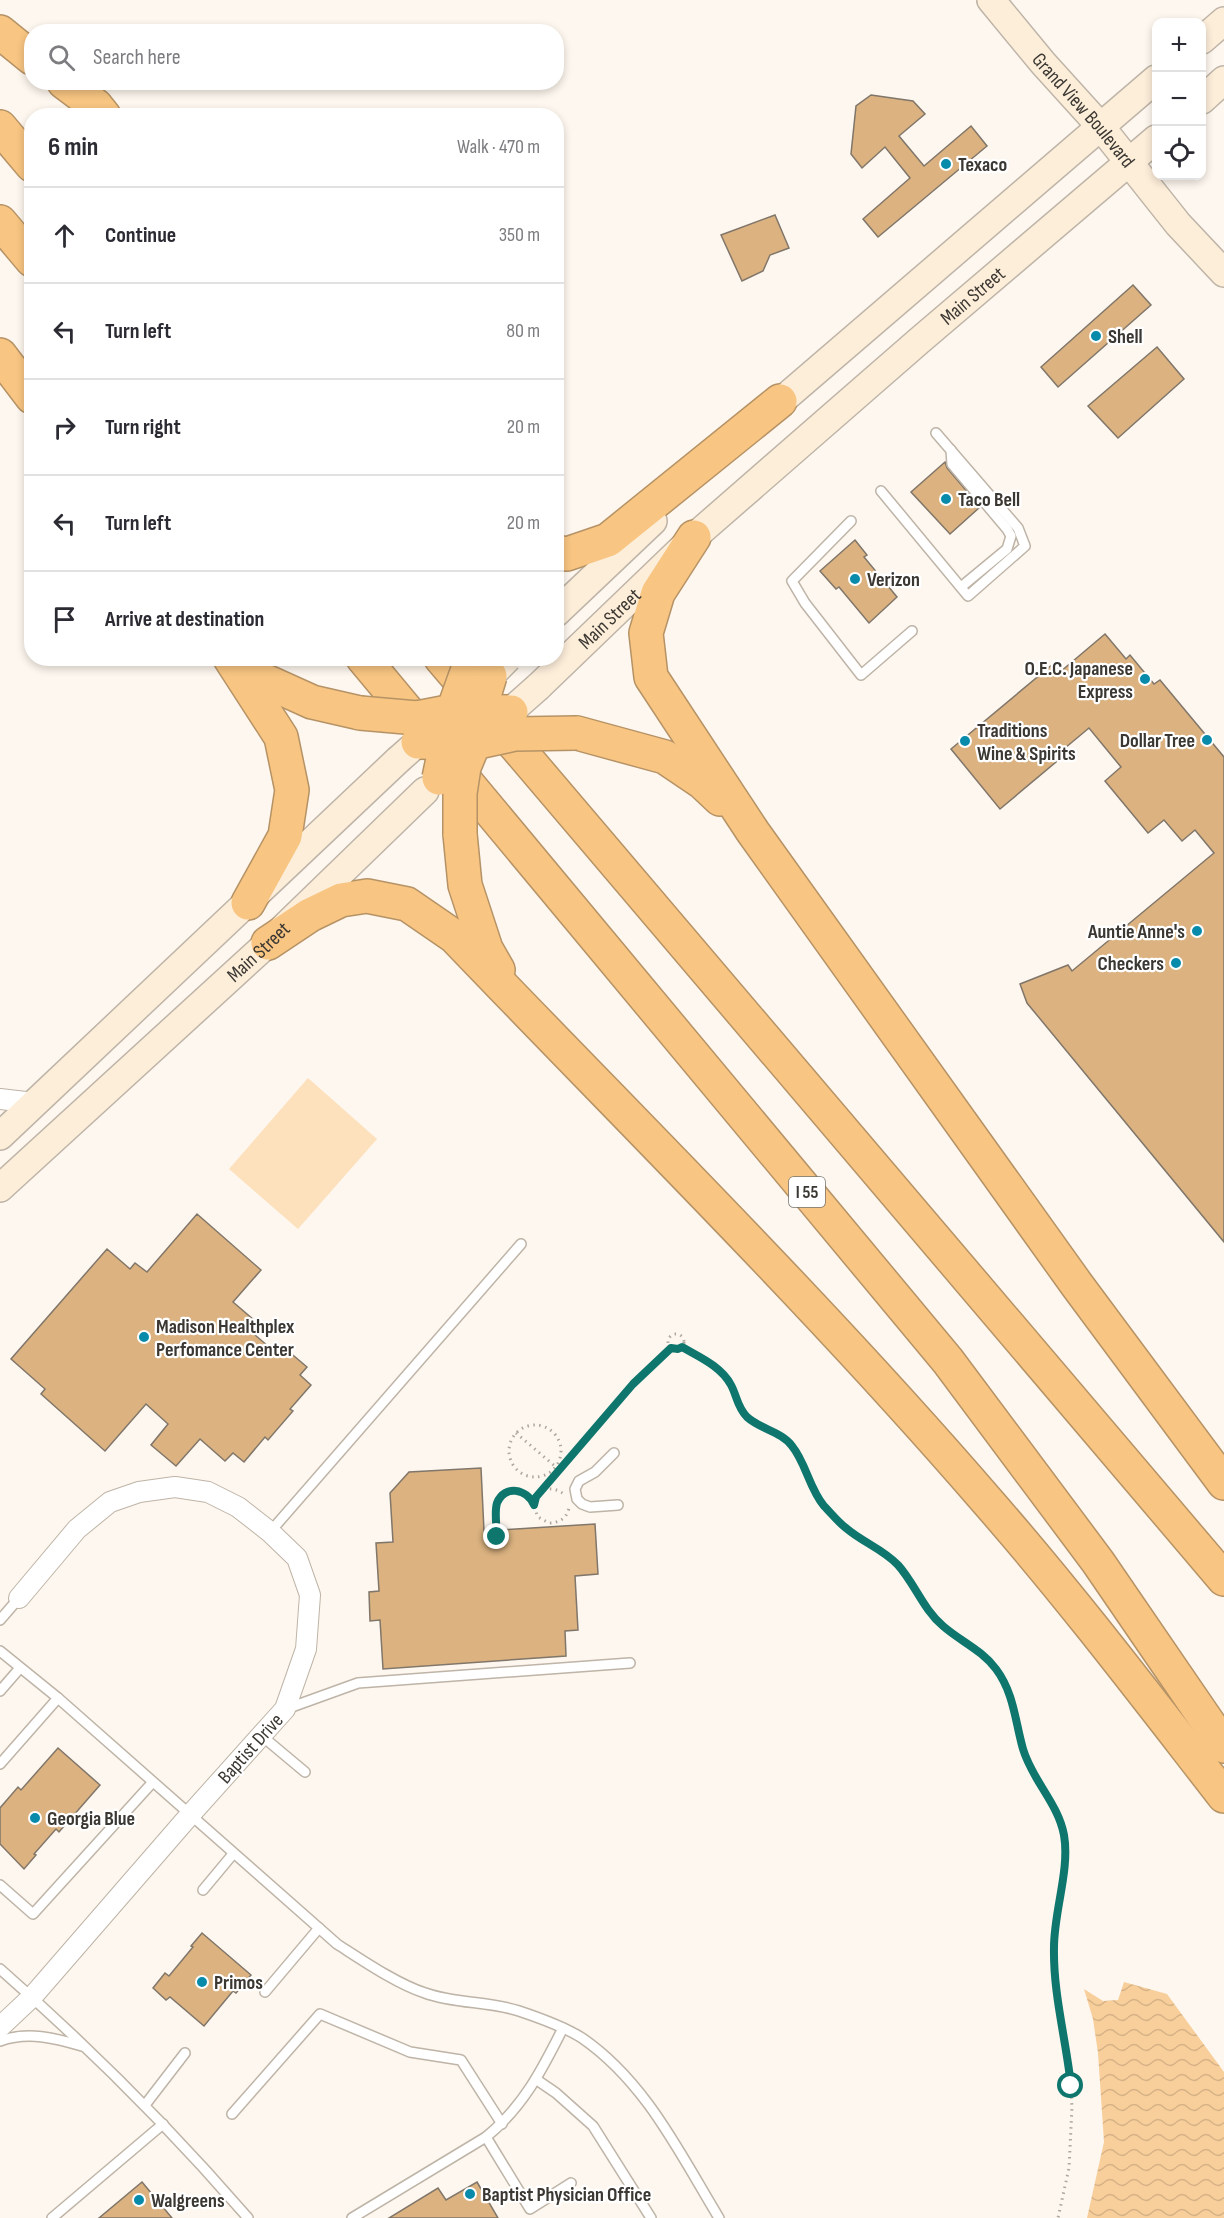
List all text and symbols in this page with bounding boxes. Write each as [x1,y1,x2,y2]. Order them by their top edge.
map controls [1152,18,1206,180]
button: + [1152,18,1206,72]
search box [24,24,564,90]
icon: search [45,41,78,74]
text: Search here [93,44,180,71]
street label: Grand View Boulevard [1027,48,1140,173]
button: − [1152,72,1206,126]
button: locate [1152,126,1206,180]
text: 6 min [48,132,98,163]
text: Walk · 470 m [457,135,540,159]
place label: Texaco [958,153,1007,177]
marker: Texaco [939,157,953,171]
icon: ahead [48,219,81,252]
text: Continue [105,222,176,249]
text: 350 m [499,223,540,247]
street label: Main Street [936,262,1010,330]
icon: left [48,315,81,348]
text: Turn left [105,318,171,345]
text: 80 m [506,319,540,343]
place label: Shell [1108,325,1143,349]
marker: Shell [1089,329,1103,343]
icon: right [48,411,81,444]
text: Turn right [105,414,181,441]
text: 20 m [507,415,540,439]
place label: Taco Bell [958,488,1020,512]
marker: Taco Bell [939,492,953,506]
icon: left [48,507,81,540]
text: Turn left [105,510,171,537]
text: 20 m [507,511,540,535]
place label: Verizon [867,568,920,592]
marker: Verizon [848,572,862,586]
street label: Main Street [574,584,646,655]
icon: arrive [48,603,81,636]
text: Arrive at destination [105,606,264,633]
place label: O.E.C. Japanese Express [1025,657,1133,704]
marker: O.E.C. Japanese Express [1138,672,1152,686]
place label: Traditions Wine & Spirits [977,719,1076,766]
place label: Dollar Tree [1120,729,1195,753]
marker: Dollar Tree [1200,733,1214,747]
marker: Traditions Wine & Spirits [958,734,972,748]
street label: Main Street [222,917,295,988]
place label: Auntie Anne's [1087,920,1185,944]
marker: Auntie Anne's [1190,924,1204,938]
place label: Checkers [1098,952,1164,976]
marker: Checkers [1169,956,1183,970]
road number: I 55 [789,1177,825,1207]
place label: Madison Healthplex Perfomance Center [156,1315,295,1362]
marker: Madison Healthplex Perfomance Center [137,1330,151,1344]
route end [483,1523,509,1549]
street label: Baptist Drive [213,1709,288,1789]
place label: Georgia Blue [47,1807,135,1831]
marker: Georgia Blue [28,1811,42,1825]
place label: Primos [214,1971,263,1995]
marker: Primos [195,1975,209,1989]
route start [1057,2072,1083,2098]
place label: Baptist Physician Office [482,2183,651,2207]
marker: Baptist Physician Office [463,2187,477,2201]
place label: Walgreens [151,2189,225,2213]
marker: Walgreens [132,2193,146,2207]

